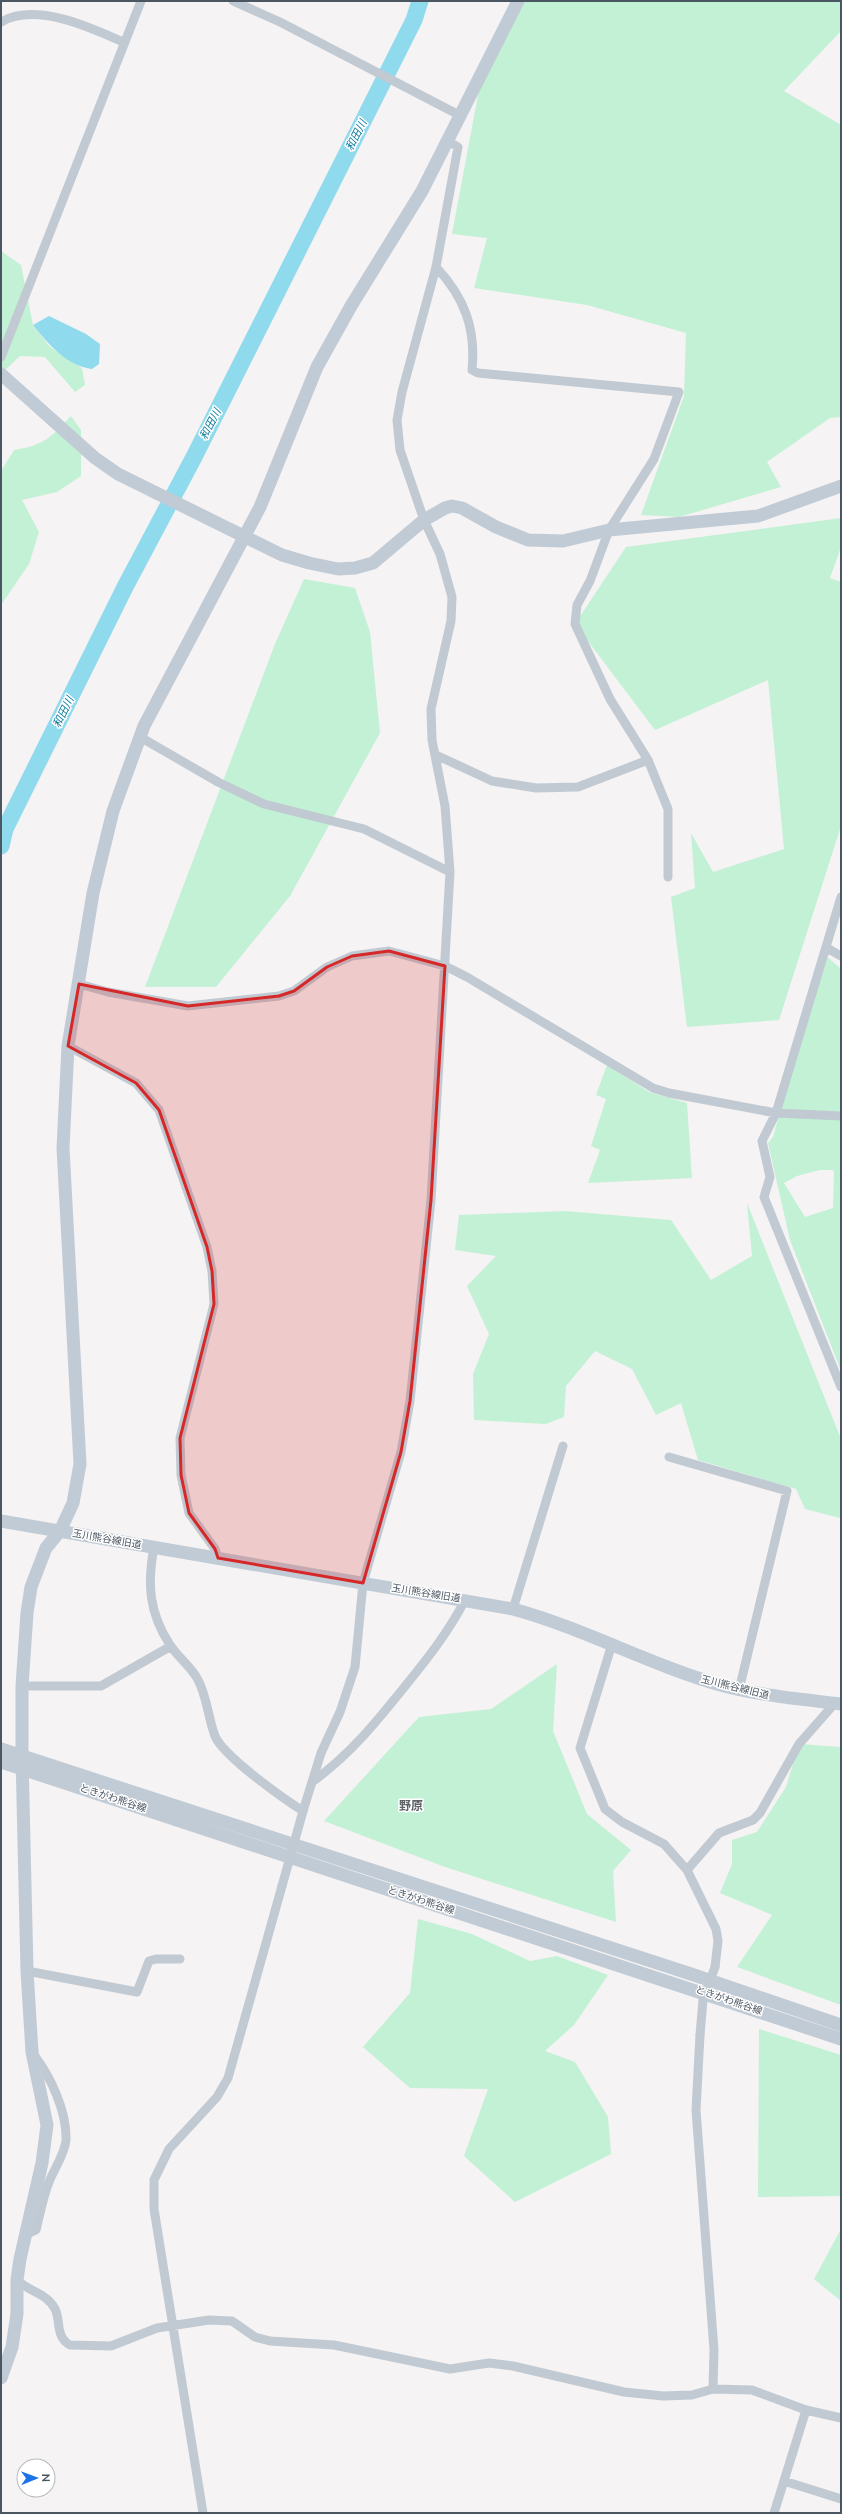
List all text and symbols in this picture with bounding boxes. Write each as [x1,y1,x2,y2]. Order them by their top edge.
water label: 和田川 [342,116,370,153]
water label: 和田川 [196,405,224,442]
water label: 和田川 [49,693,77,730]
street label: 玉川熊谷線旧道 [71,1527,143,1551]
street label: 玉川熊谷線旧道 [390,1581,462,1605]
street label: 玉川熊谷線旧道 [699,1672,771,1702]
street label: ときがわ熊谷線 [78,1781,148,1815]
district label: 野原 [399,1798,423,1813]
street label: ときがわ熊谷線 [386,1883,456,1917]
street label: ときがわ熊谷線 [694,1982,764,2018]
north arrow [16,2458,56,2498]
text: N [39,2474,53,2482]

